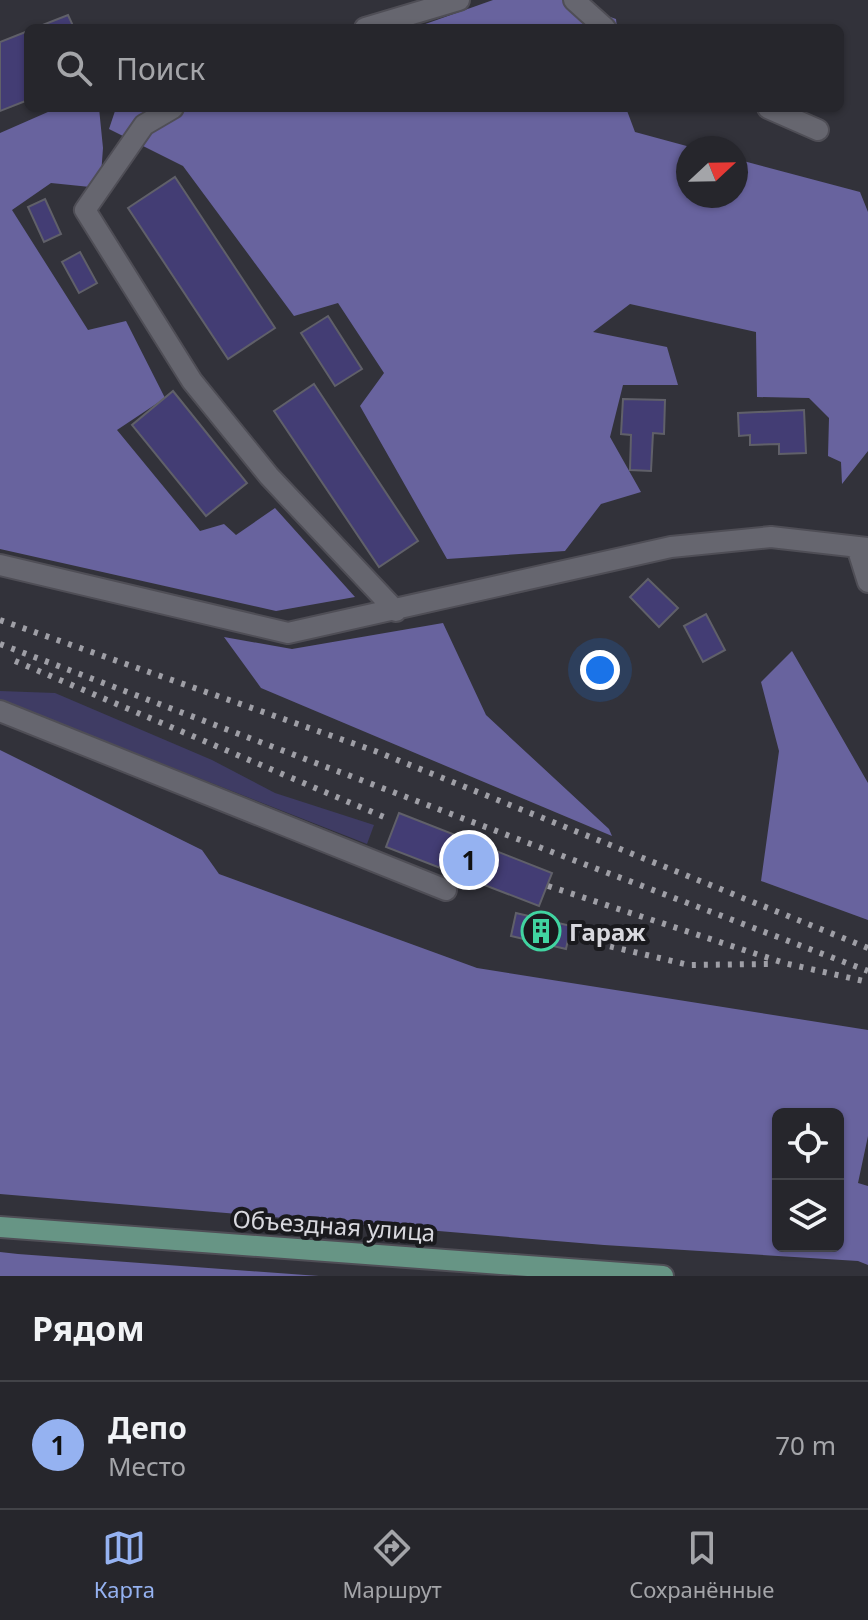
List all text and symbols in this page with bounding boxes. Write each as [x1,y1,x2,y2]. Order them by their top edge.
search box [24,24,844,112]
icon: search [52,46,96,90]
text: Поиск [116,48,205,89]
north arrow [676,136,748,208]
your location [580,650,620,690]
pin: 1 [443,830,495,890]
building icon: Гараж [520,910,562,952]
place label: Гараж [569,915,646,948]
map controls [772,1108,844,1252]
button: locate [772,1108,844,1180]
button: layers [772,1180,844,1252]
street label: Объездная улица [232,1201,436,1249]
text: Рядом [32,1305,145,1351]
text: Депо [108,1407,187,1448]
text: 1 [51,1427,65,1463]
text: 70 m [775,1427,836,1463]
text: Место [108,1448,186,1484]
tab: Карта [94,1526,155,1604]
tab: Маршрут [342,1526,442,1604]
tab: Сохранённые [629,1526,774,1604]

